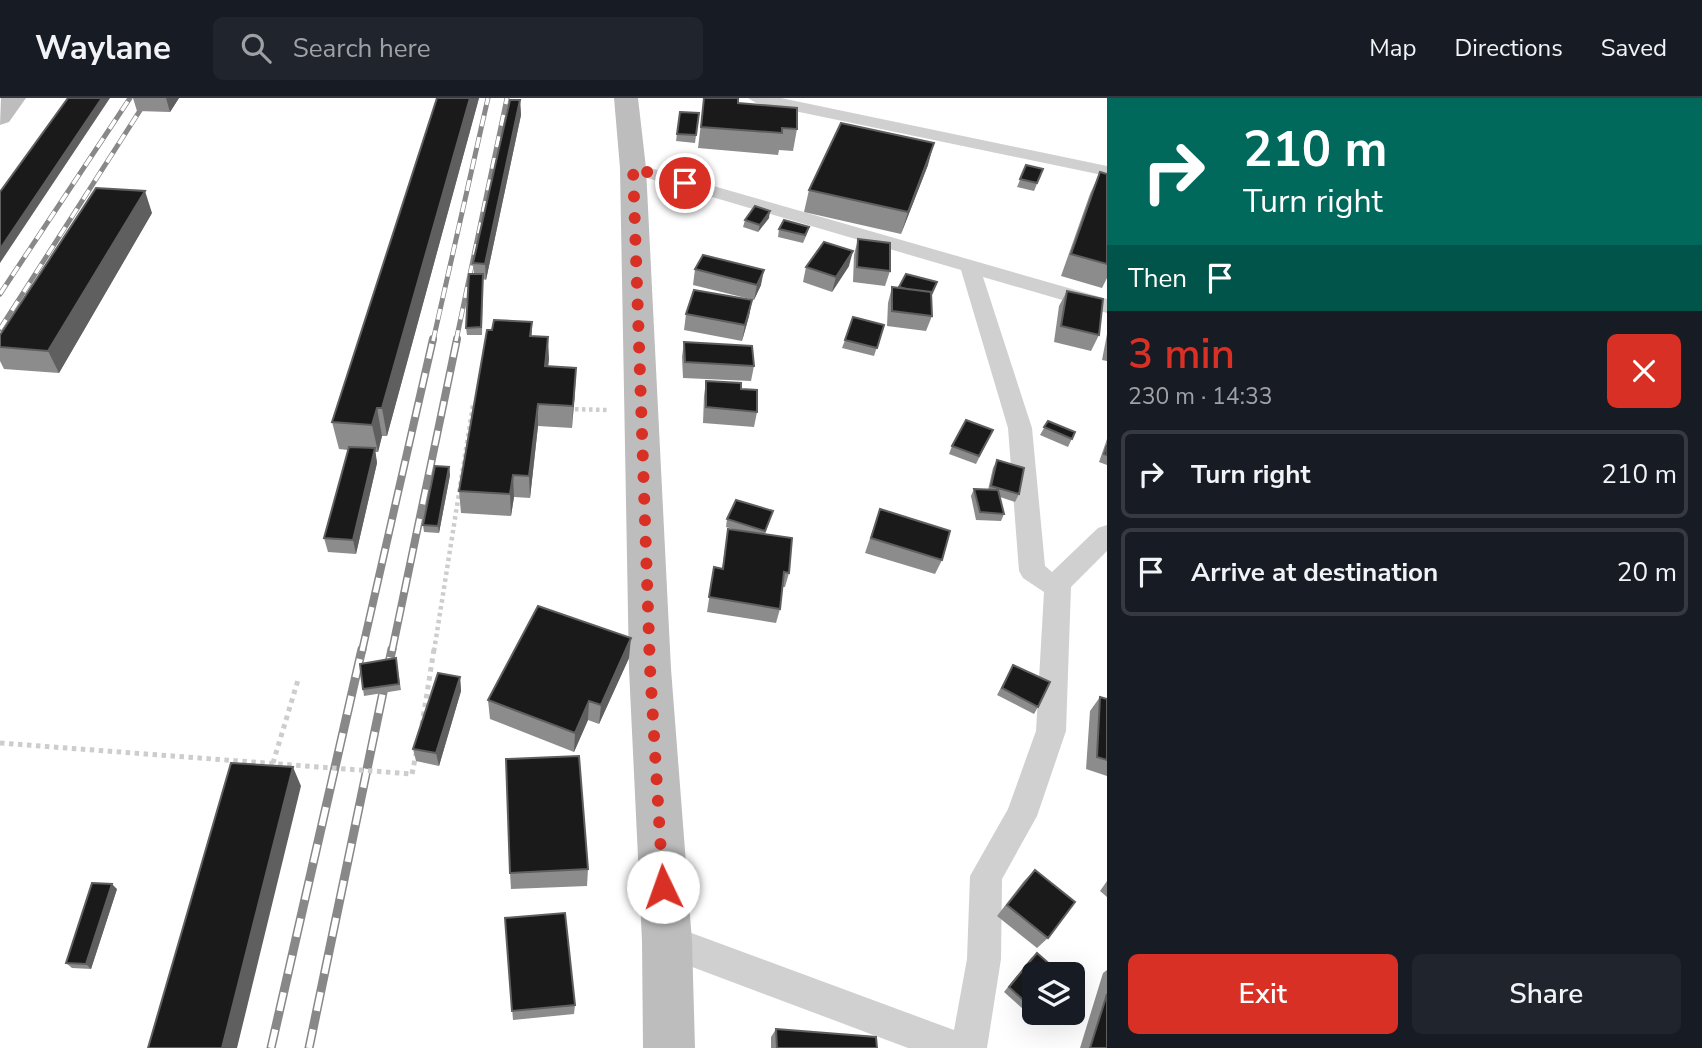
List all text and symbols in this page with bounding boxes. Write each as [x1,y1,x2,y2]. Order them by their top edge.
search box [213,17,703,80]
text: Waylane [35,26,171,71]
icon: search [237,29,275,67]
text: Search here [293,31,431,66]
text: Map [1369,32,1416,64]
text: Directions [1454,32,1563,64]
text: Saved [1601,32,1667,64]
text: 210 m [1243,116,1387,183]
icon: right [1128,126,1219,217]
pin [655,153,715,213]
icon: arrive [666,164,704,202]
text: Turn right [1243,180,1383,223]
icon: arrive [1201,259,1239,297]
text: Then [1128,261,1187,296]
text: 3 min [1128,326,1235,383]
button: close [1607,334,1681,408]
text: 230 m · 14:33 [1128,381,1273,412]
icon: right [1132,455,1170,493]
text: Turn right [1191,457,1310,492]
text: 210 m [1601,457,1677,492]
icon: arrive [1132,553,1170,591]
text: Arrive at destination [1191,555,1438,590]
text: 20 m [1617,555,1677,590]
position arrow [626,850,700,924]
button: Exit [1128,954,1398,1034]
button: Share [1412,954,1681,1034]
map controls [1022,962,1085,1025]
button: layers [1022,962,1085,1025]

